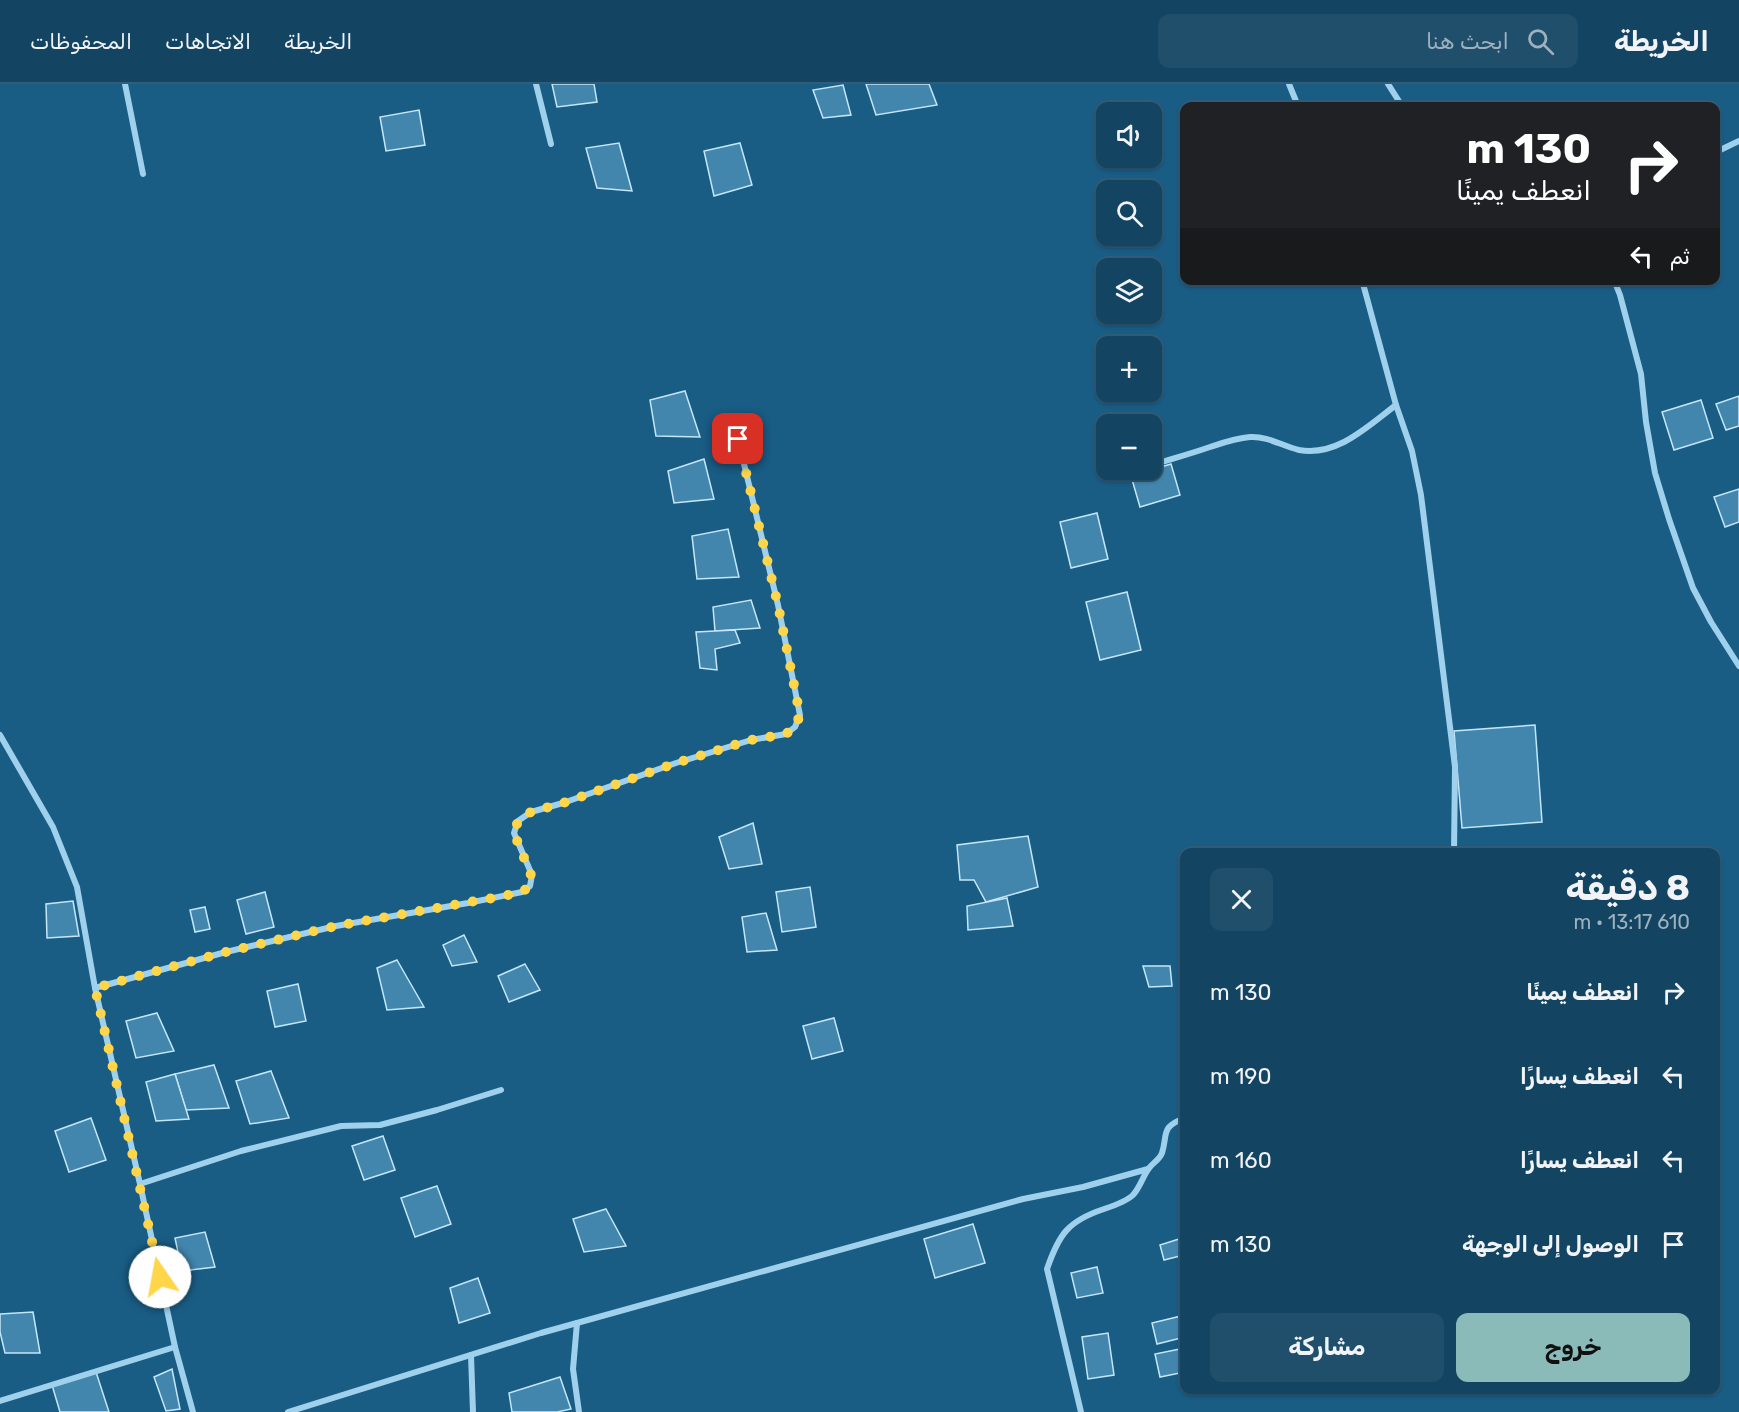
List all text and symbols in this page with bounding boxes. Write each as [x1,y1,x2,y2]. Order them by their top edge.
search box [1158,14,1578,68]
icon: search [1524,25,1557,58]
text: الخريطة [1614,25,1709,58]
text: ابحث هنا [1426,28,1509,55]
text: المحفوظات [30,29,132,54]
text: الاتجاهات [165,29,251,54]
text: الخريطة [284,29,352,54]
map controls [1096,102,1162,480]
button: sound [1096,102,1162,168]
text: 130 m [1466,124,1591,174]
icon: right [1612,126,1690,204]
text: انعطف يمينًا [1456,175,1591,207]
button: search [1096,180,1162,246]
icon: left [1625,240,1658,273]
text: ثم [1670,243,1690,270]
button: layers [1096,258,1162,324]
button: + [1096,336,1162,402]
pin [712,413,763,464]
button: − [1096,414,1162,480]
icon: arrive [721,422,754,455]
text: 8 دقيقة [1565,866,1690,909]
button: close [1210,868,1273,931]
text: 610 m · 13:17 [1574,910,1690,934]
icon: right [1657,976,1690,1009]
text: 130 m [1210,979,1272,1006]
text: انعطف يمينًا [1526,979,1639,1006]
icon: left [1657,1060,1690,1093]
text: 190 m [1210,1063,1271,1090]
text: انعطف يسارًا [1520,1063,1639,1090]
icon: left [1657,1144,1690,1177]
text: 160 m [1210,1147,1272,1174]
text: انعطف يسارًا [1520,1147,1639,1174]
icon: arrive [1657,1228,1690,1261]
text: 130 m [1210,1231,1272,1258]
text: الوصول إلى الوجهة [1462,1231,1639,1258]
position arrow [128,1245,192,1309]
button: مشاركة [1210,1313,1444,1382]
button: خروج [1456,1313,1690,1382]

